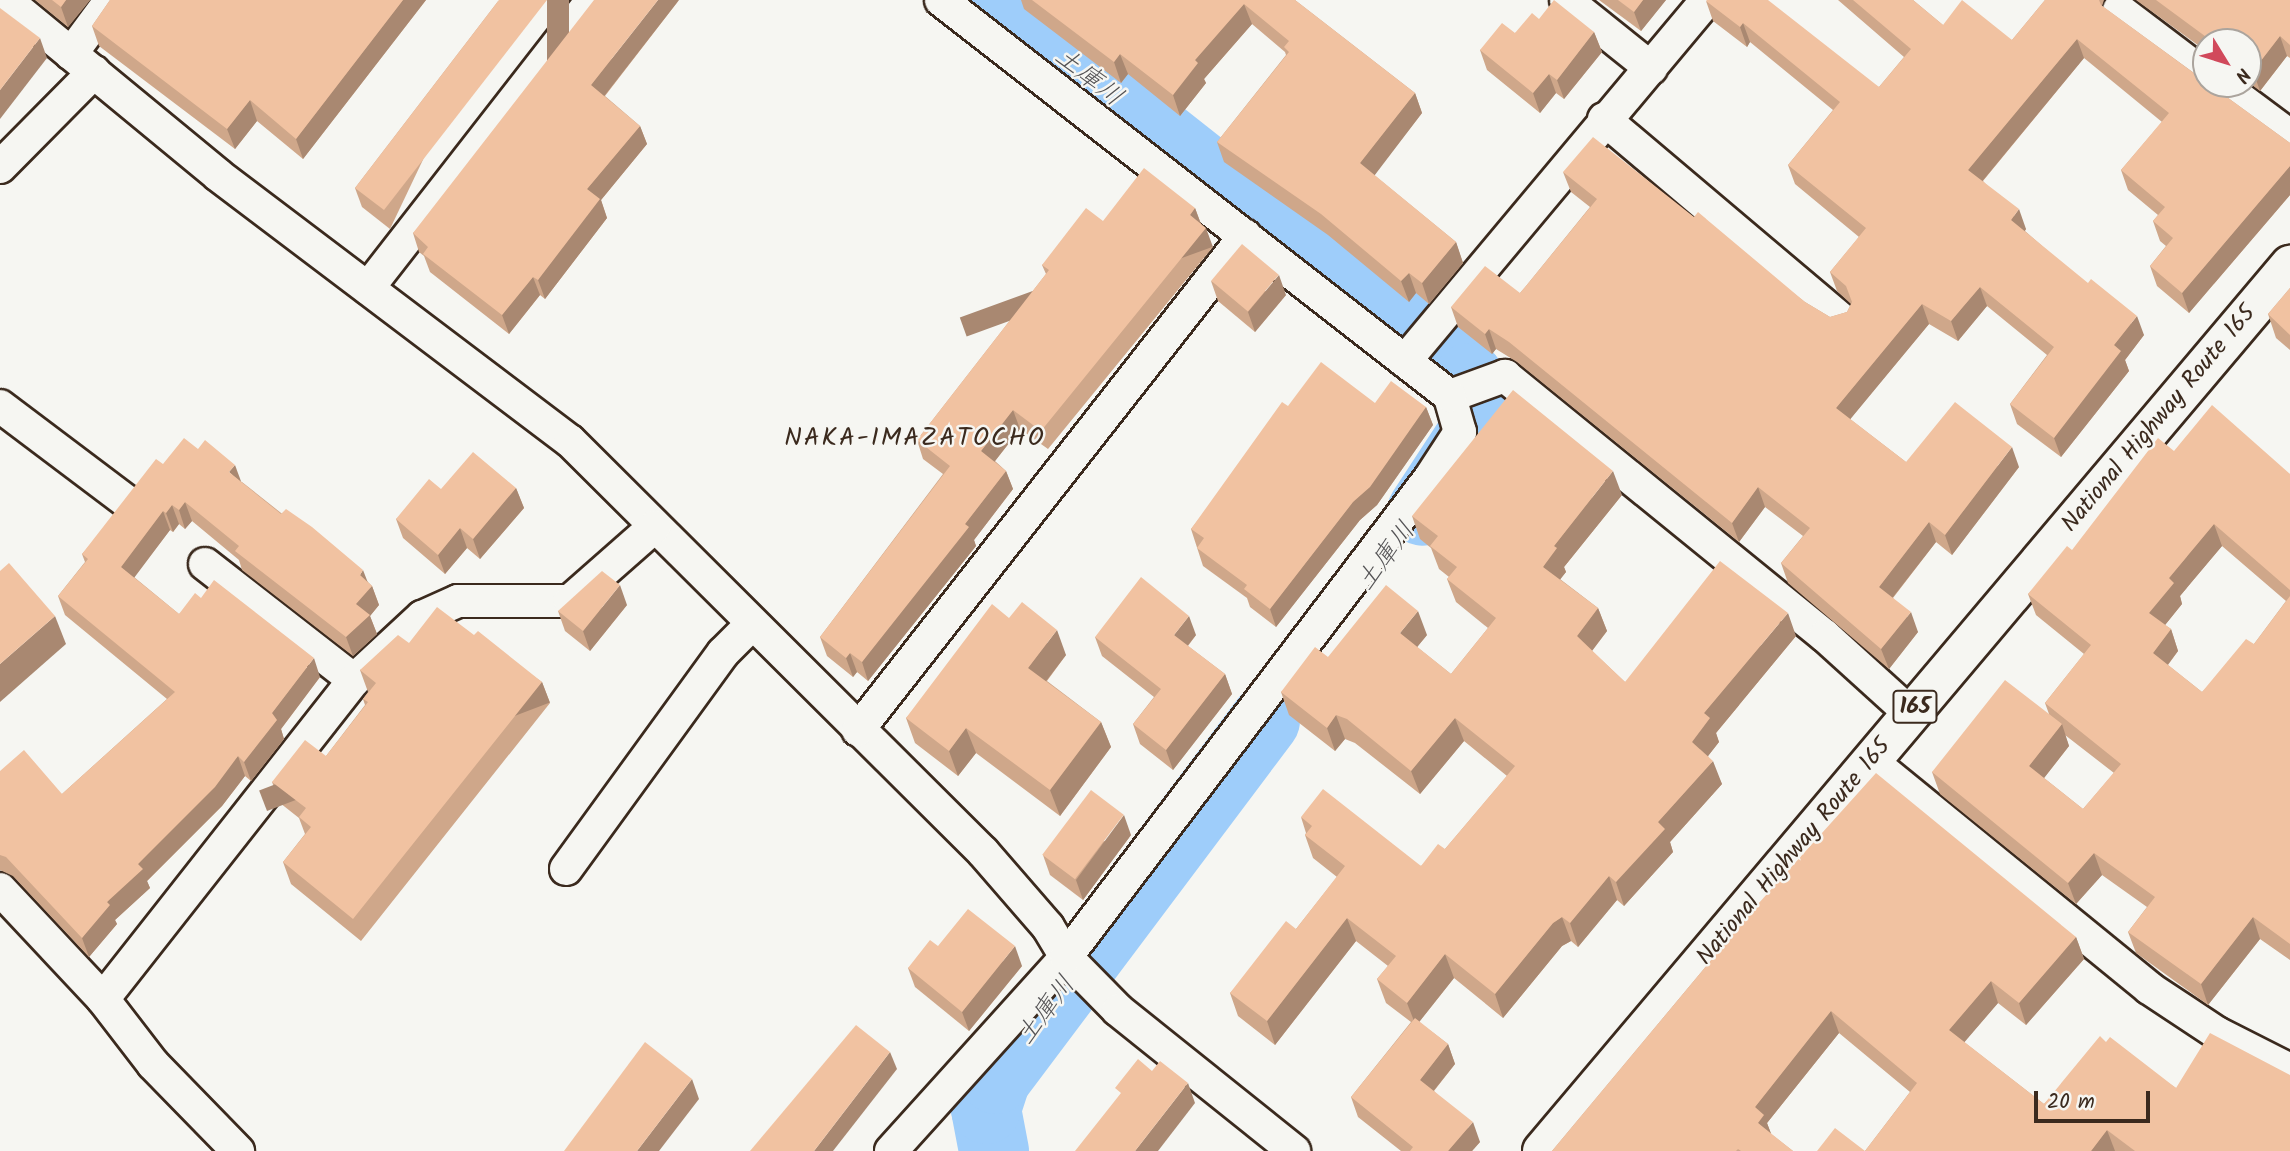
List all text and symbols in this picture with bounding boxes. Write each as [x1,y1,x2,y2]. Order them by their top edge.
north arrow [2192,28,2262,98]
water label: 土庫川 [1048,42,1128,114]
text: N [2226,61,2257,89]
street label: National Highway Route 165 [2056,300,2262,538]
district label: NAKA-IMAZATOCHO [786,423,1044,455]
water label: 土庫川 [1351,516,1423,598]
road number: 165 [1892,688,1938,726]
street label: National Highway Route 165 [1691,733,1897,971]
water label: 土庫川 [1011,970,1083,1052]
scale bar [2038,1078,2154,1122]
text: 20 m [2047,1086,2095,1119]

